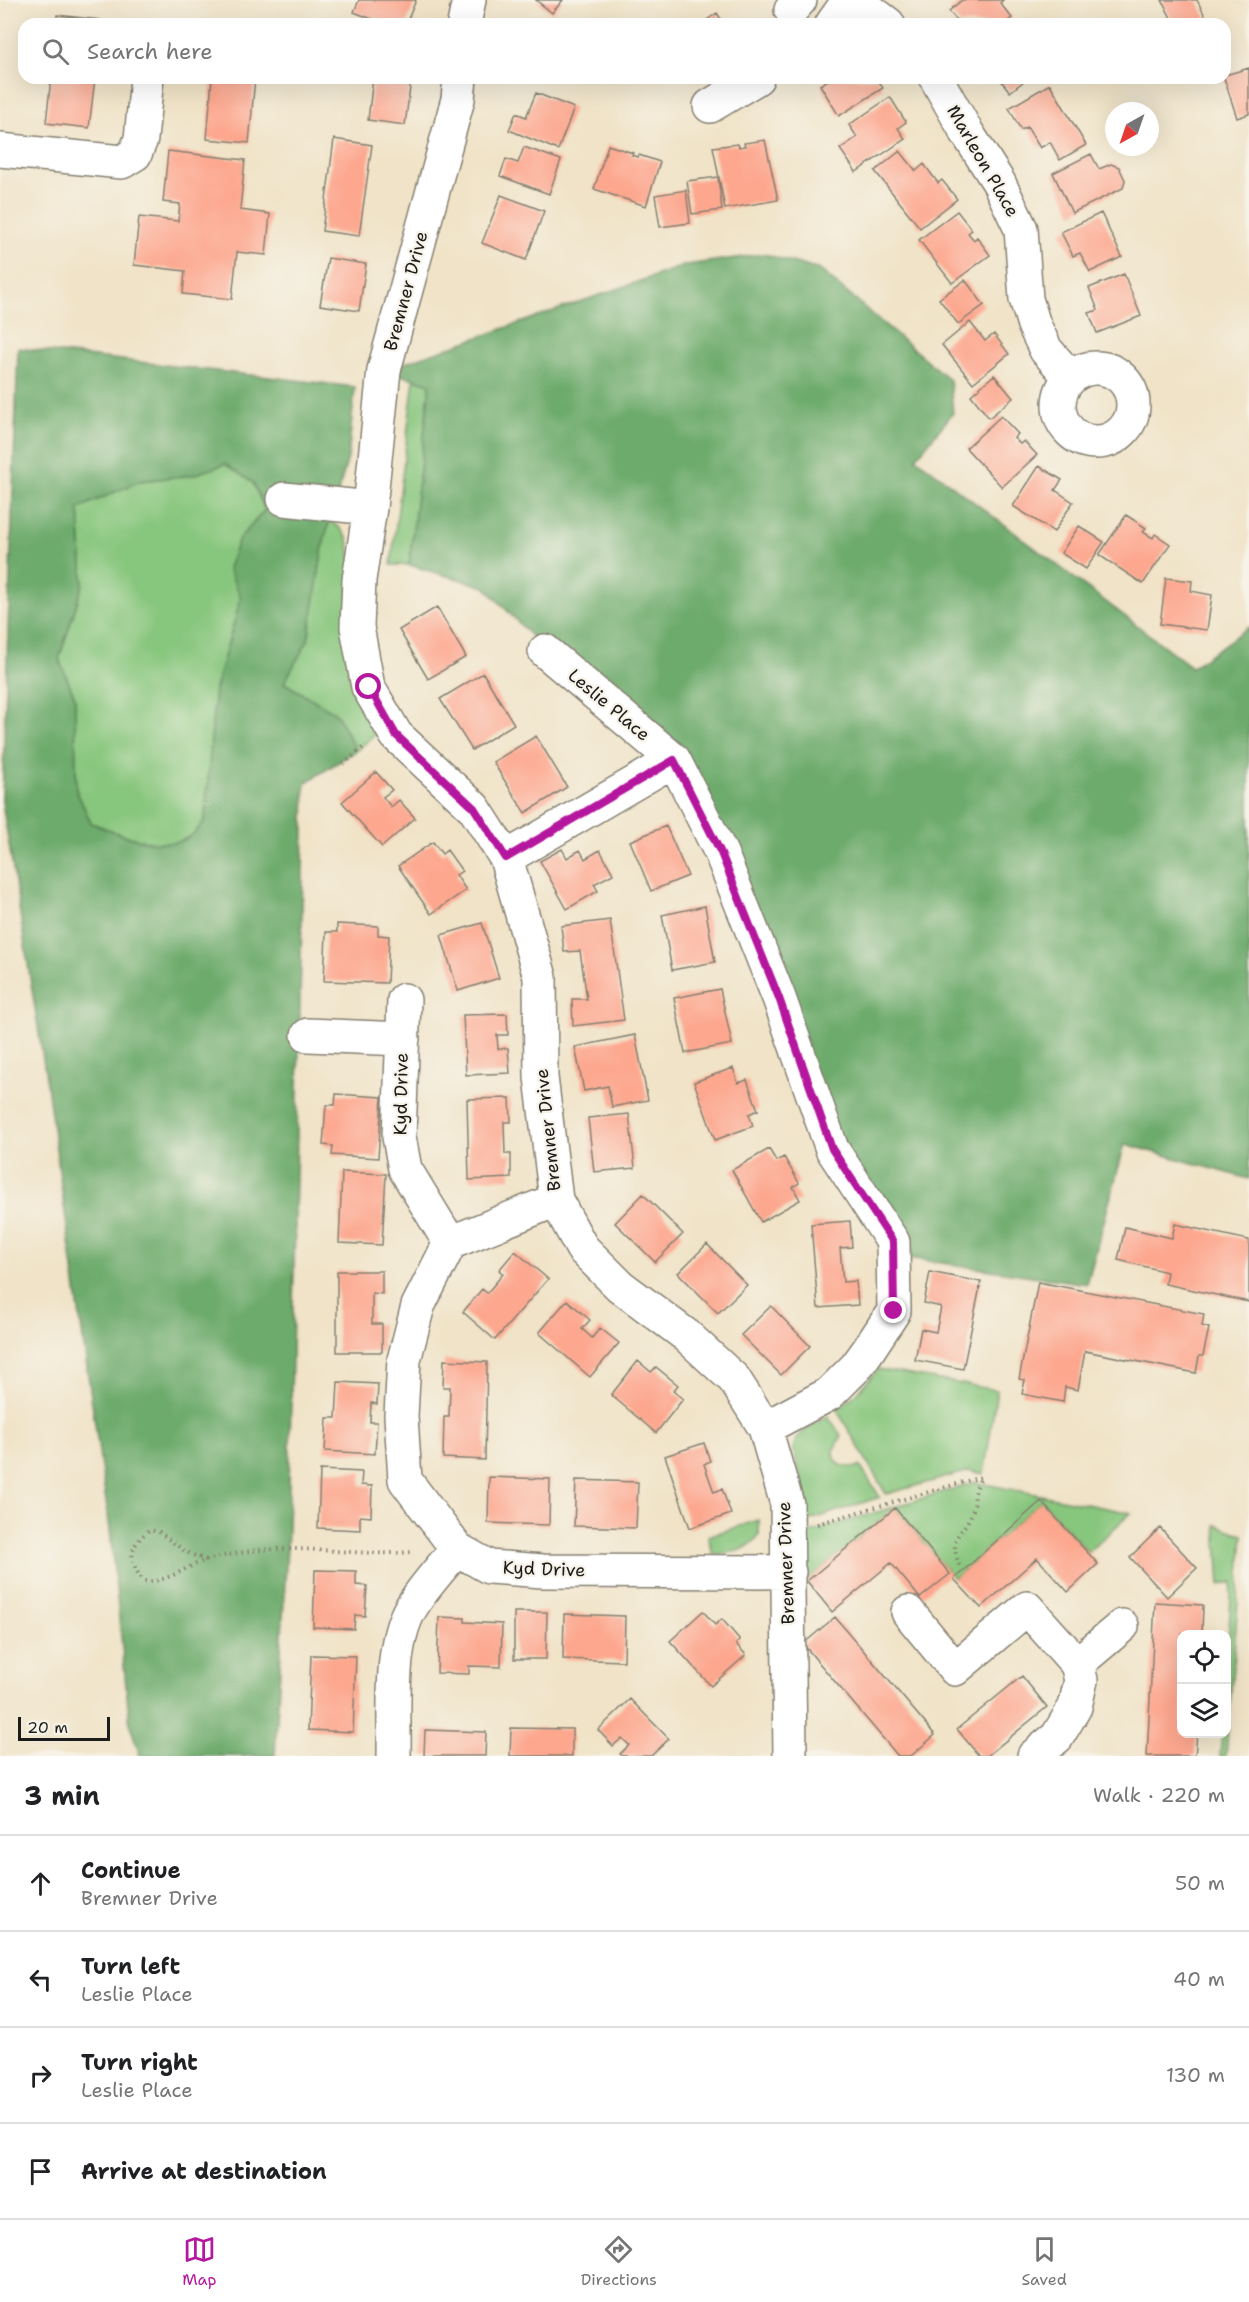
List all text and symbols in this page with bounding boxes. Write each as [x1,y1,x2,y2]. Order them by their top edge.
search box [18,18,1231,84]
icon: search [39,35,72,68]
text: Search here [87,37,213,66]
street label: Marleon Place [941,101,1025,221]
north arrow [1105,102,1159,156]
street label: Bremner Drive [378,228,434,354]
street label: Leslie Place [563,664,655,746]
route start [355,673,381,699]
street label: Kyd Drive [388,1052,414,1136]
street label: Bremner Drive [530,1068,566,1192]
route end [880,1297,906,1323]
street label: Bremner Drive [772,1501,800,1625]
street label: Kyd Drive [502,1556,586,1582]
map controls [1177,1630,1231,1738]
button: locate [1177,1630,1231,1684]
button: layers [1177,1684,1231,1738]
scale bar [18,1714,110,1742]
text: 20 m [27,1717,68,1738]
text: 3 min [24,1778,100,1813]
text: Walk · 220 m [1093,1782,1225,1808]
text: Continue [81,1856,181,1885]
icon: ahead [24,1867,57,1900]
text: 50 m [1175,1870,1225,1896]
text: Bremner Drive [81,1885,218,1911]
text: Turn left [81,1952,180,1981]
icon: left [24,1963,57,1996]
text: 40 m [1173,1966,1225,1992]
text: Leslie Place [81,1981,193,2007]
text: Turn right [81,2048,198,2077]
icon: right [24,2059,57,2092]
text: 130 m [1166,2062,1225,2088]
text: Leslie Place [81,2077,193,2103]
icon: arrive [24,2155,57,2188]
text: Arrive at destination [81,2157,327,2186]
tab: Map [182,2233,216,2290]
tab: Directions [581,2233,657,2290]
tab: Saved [1021,2233,1067,2290]

